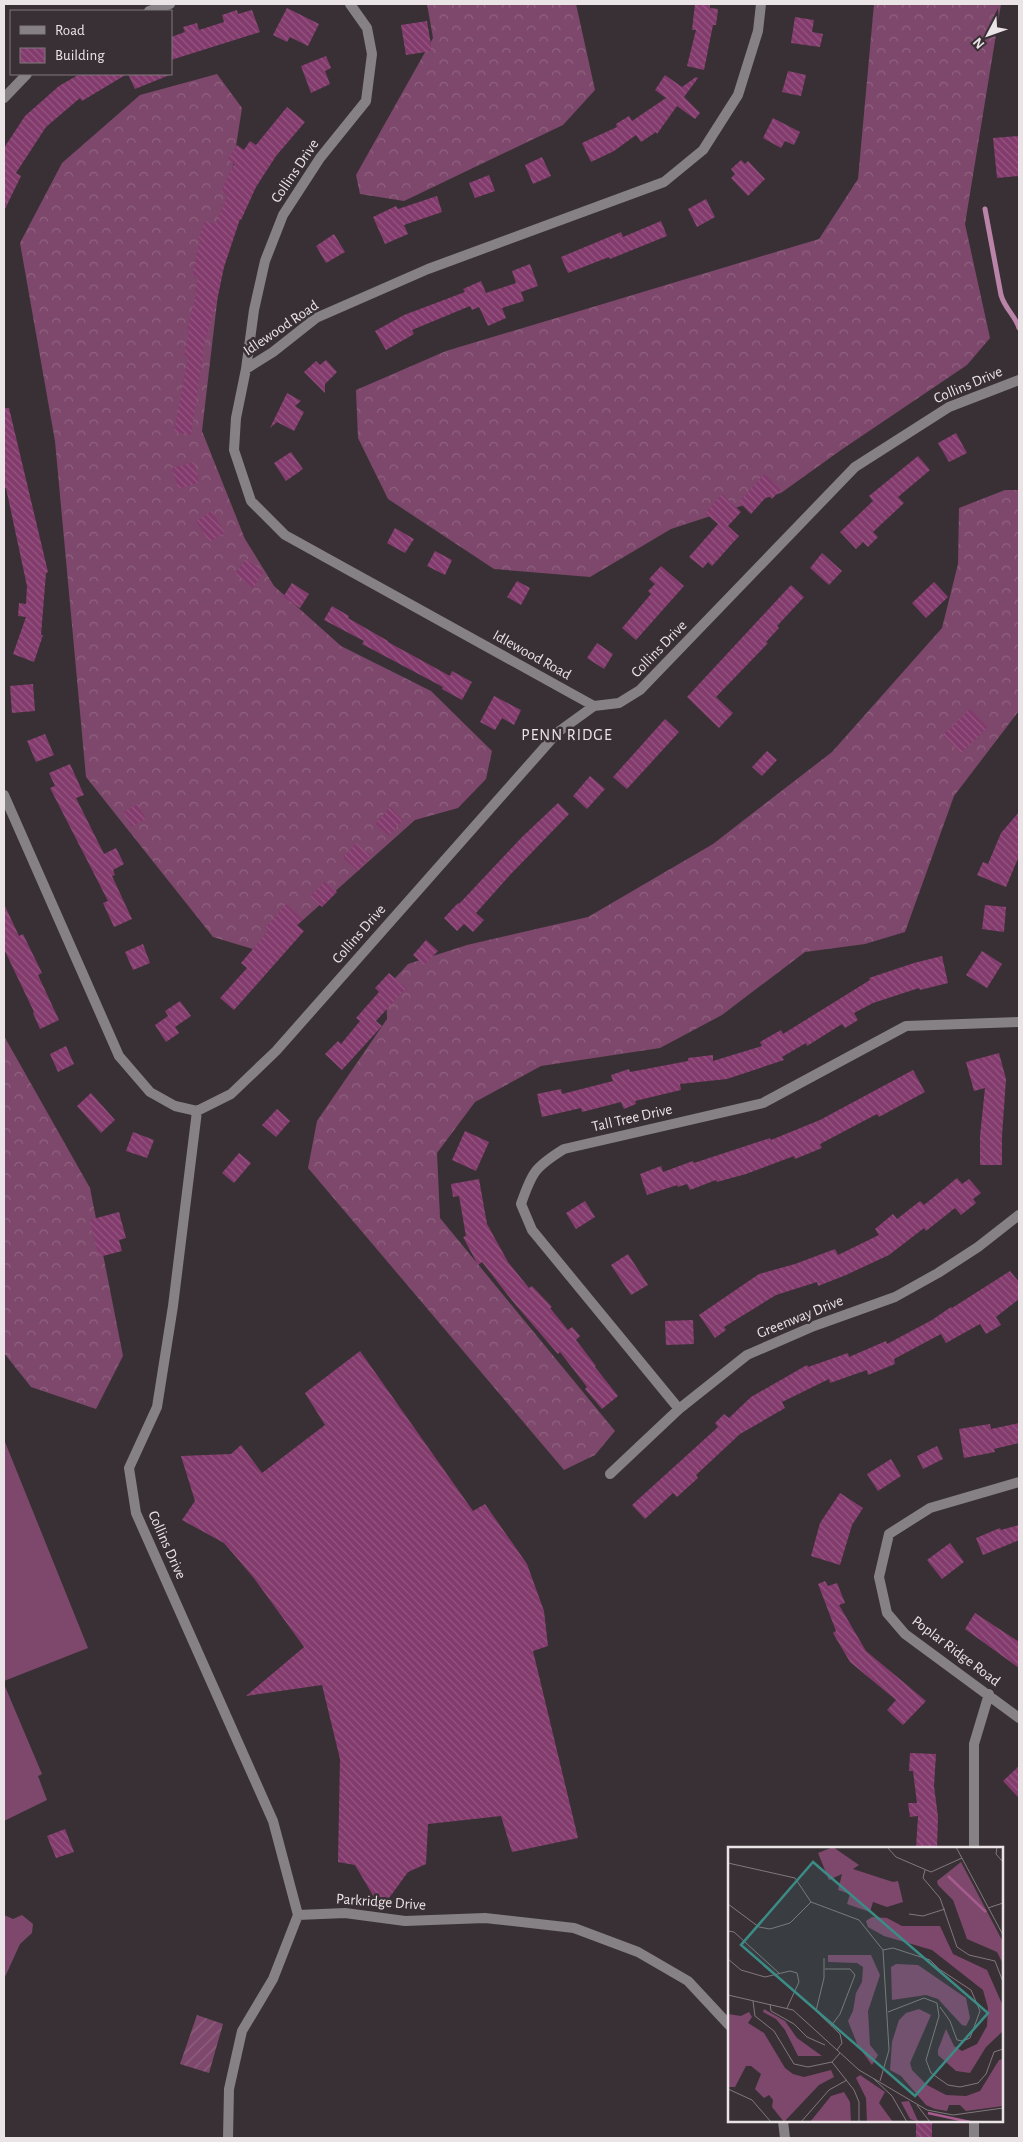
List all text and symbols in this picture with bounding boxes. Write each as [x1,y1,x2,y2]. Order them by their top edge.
legend [10,10,172,75]
north arrow [963,10,1013,60]
text: Road [55,23,85,38]
text: N [970,35,987,51]
text: Building [55,48,105,63]
street label: Collins Drive [268,137,322,205]
street label: Idlewood Road [241,297,321,358]
street label: Collins Drive [932,364,1005,406]
street label: Collins Drive [628,618,690,680]
street label: Idlewood Road [490,627,574,683]
district label: PENN RIDGE [521,727,613,743]
street label: Collins Drive [329,902,389,966]
street label: Tall Tree Drive [590,1101,674,1135]
street label: Greenway Drive [755,1293,845,1341]
street label: Collins Drive [145,1509,189,1581]
street label: Poplar Ridge Road [909,1613,1003,1689]
inset map [728,1847,1003,2122]
street label: Parkridge Drive [336,1891,427,1913]

